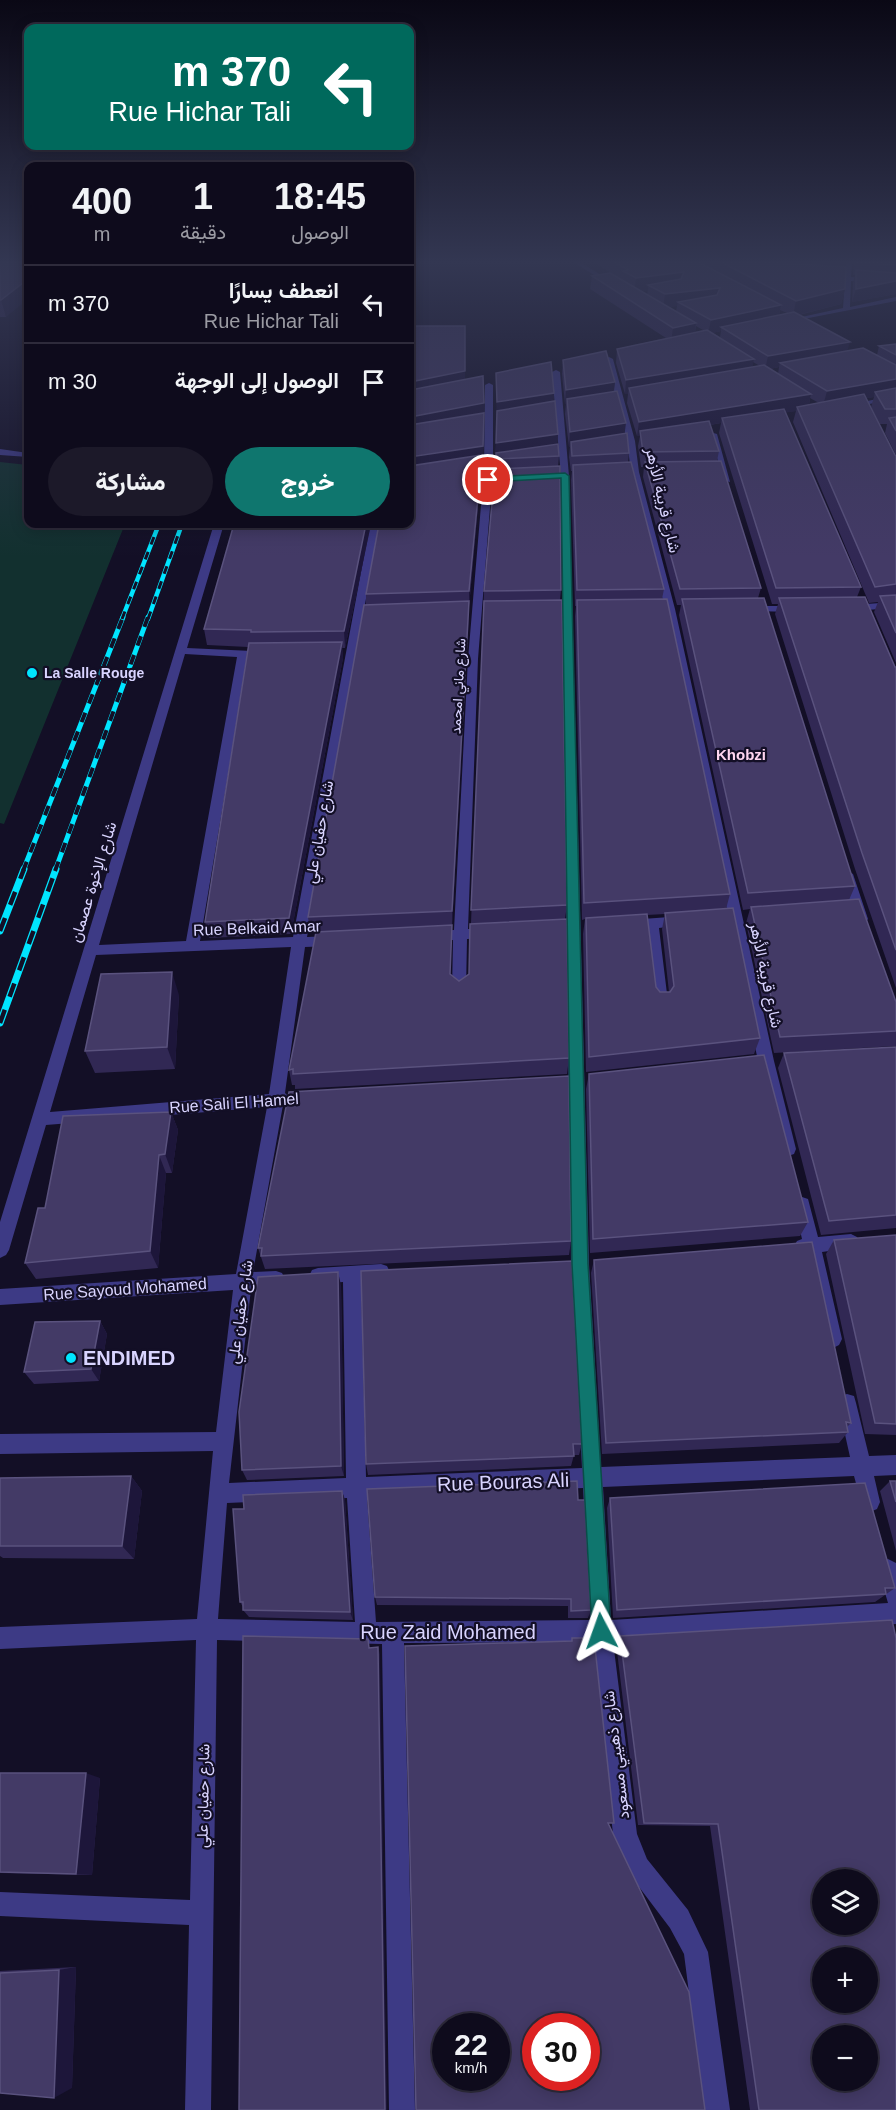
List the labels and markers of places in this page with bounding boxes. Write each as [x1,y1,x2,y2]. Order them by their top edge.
pin [462,454,513,505]
place label: La Salle Rouge [44,665,145,681]
marker: La Salle Rouge [25,666,39,680]
place label: ENDIMED [83,1347,175,1369]
marker: ENDIMED [64,1351,78,1365]

